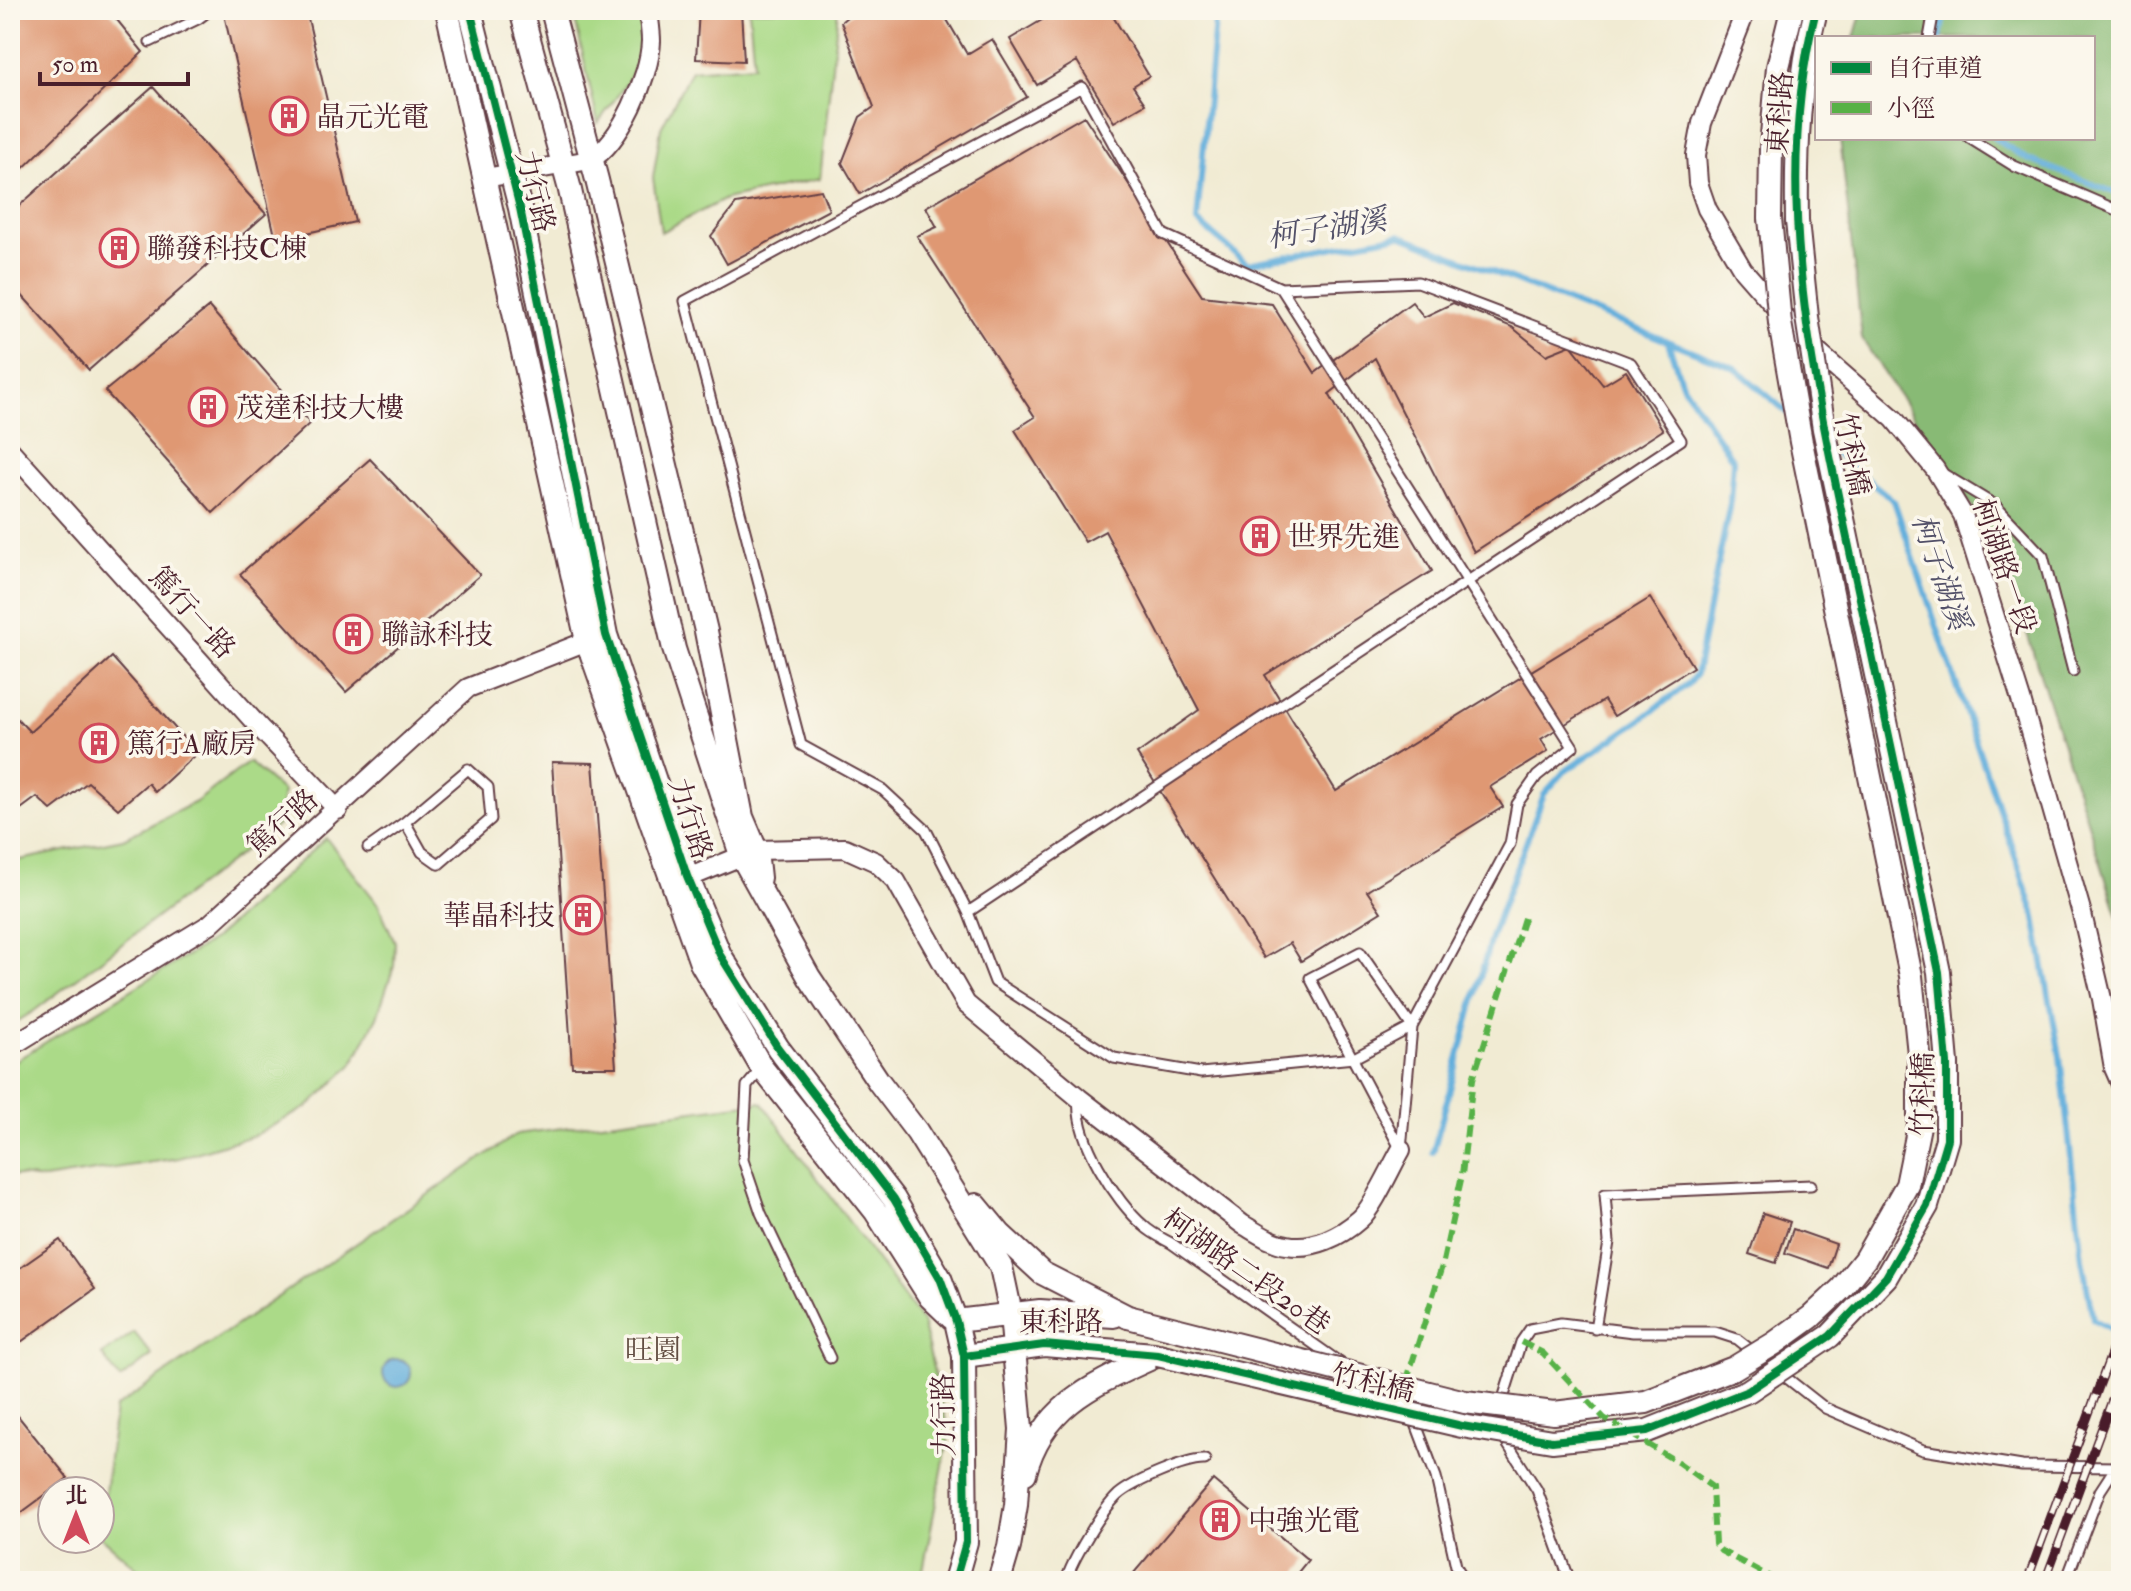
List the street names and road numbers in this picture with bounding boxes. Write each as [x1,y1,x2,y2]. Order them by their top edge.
street label: 東科路 [1760,70,1801,156]
street label: 力行路 [507,146,562,236]
street label: 竹科橋 [1826,410,1877,499]
street label: 柯湖路一段 [1964,495,2043,638]
street label: 篤行一路 [141,560,242,666]
street label: 力行路 [660,773,719,864]
street label: 篤行路 [240,782,326,864]
street label: 竹科橋 [1905,1052,1942,1136]
street label: 柯湖路二段20巷 [1156,1202,1337,1343]
street label: 東科路 [1019,1305,1103,1340]
street label: 竹科橋 [1328,1357,1418,1410]
street label: 力行路 [926,1373,963,1457]

